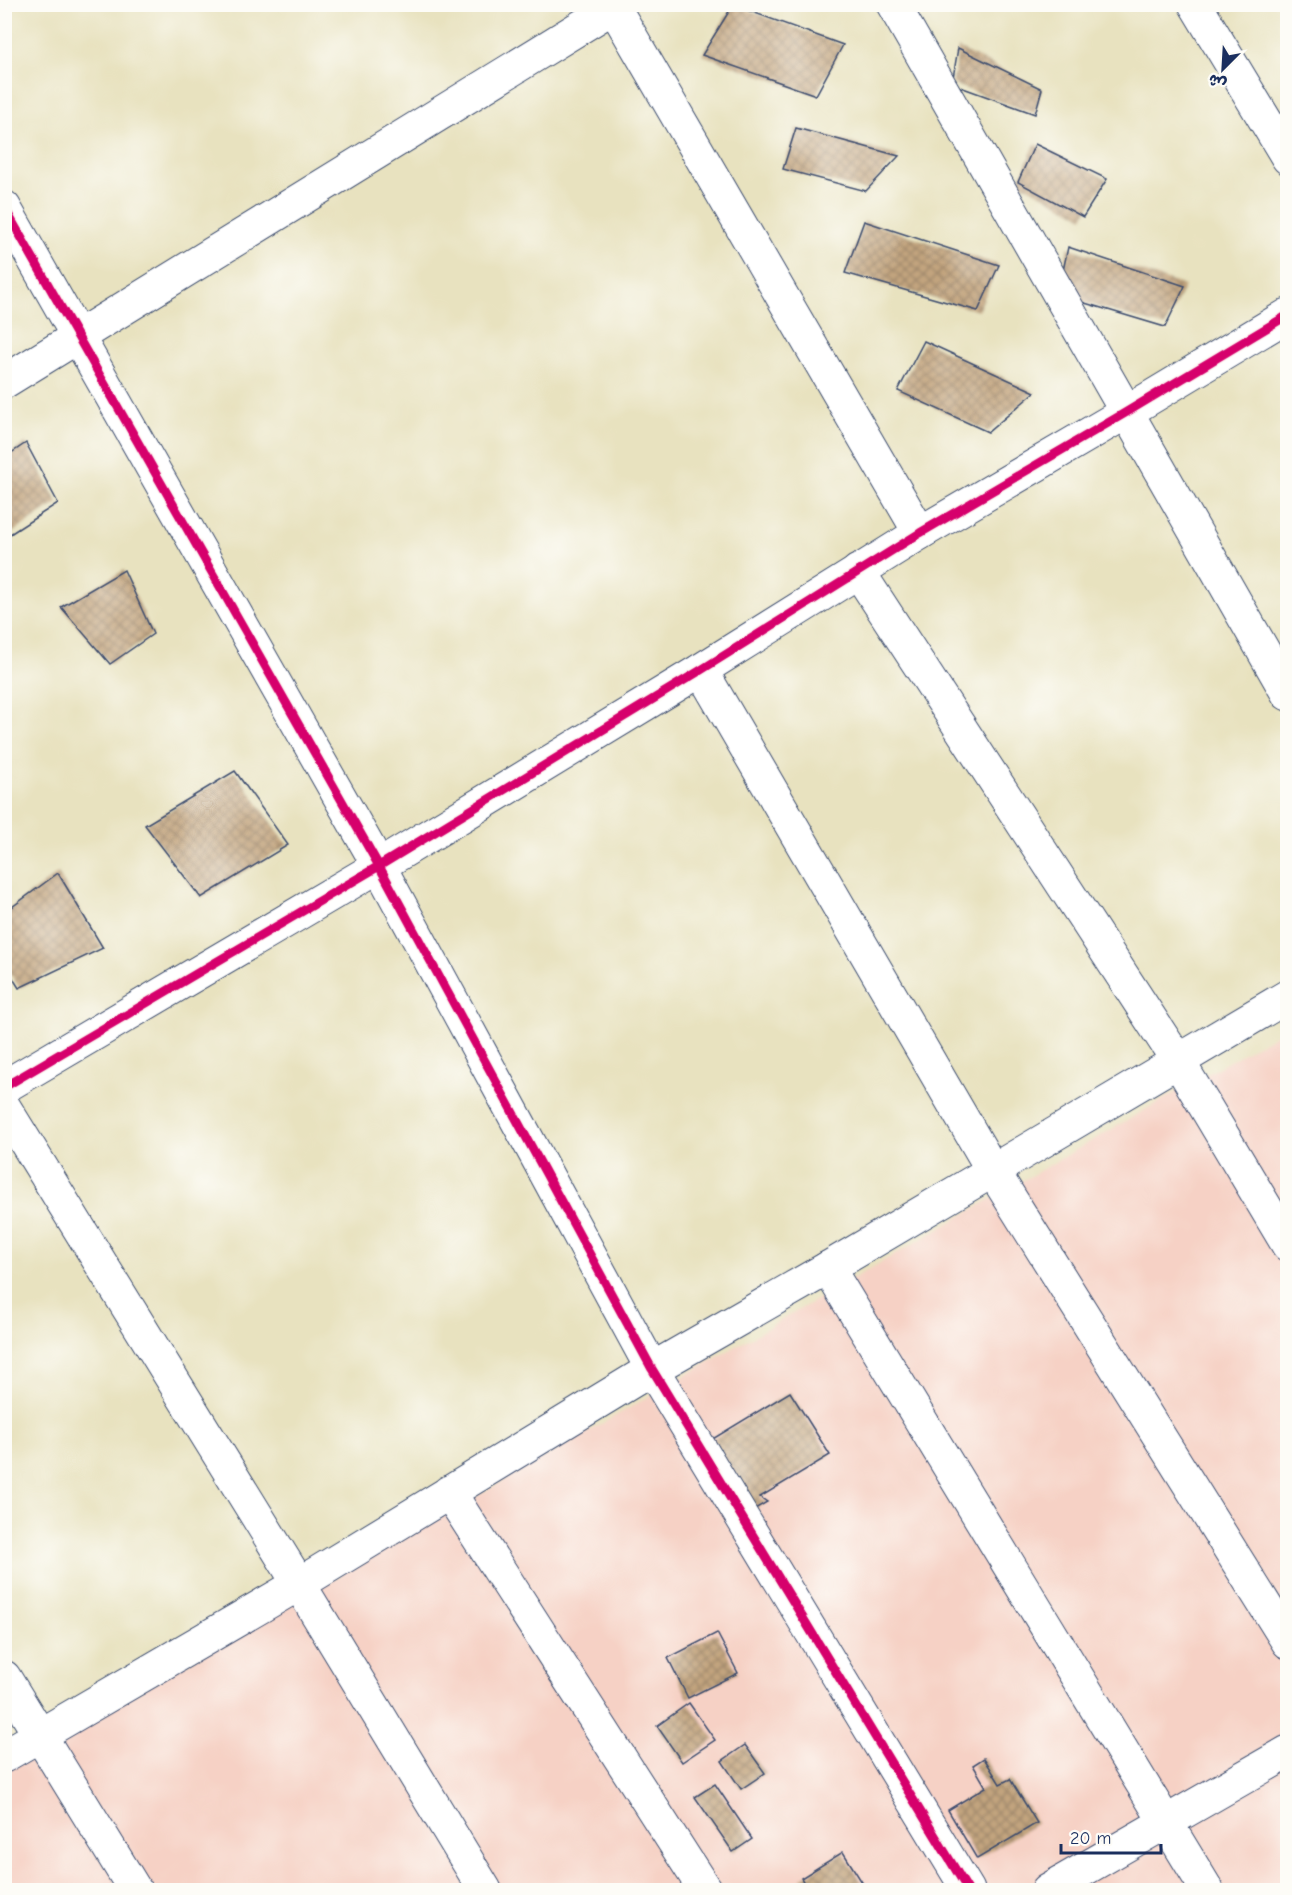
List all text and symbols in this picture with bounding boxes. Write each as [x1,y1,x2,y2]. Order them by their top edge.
north arrow [1193,39,1253,99]
text: ش [1206,70,1229,94]
scale bar [1061,1817,1162,1855]
text: 20 m [1070,1828,1111,1849]

